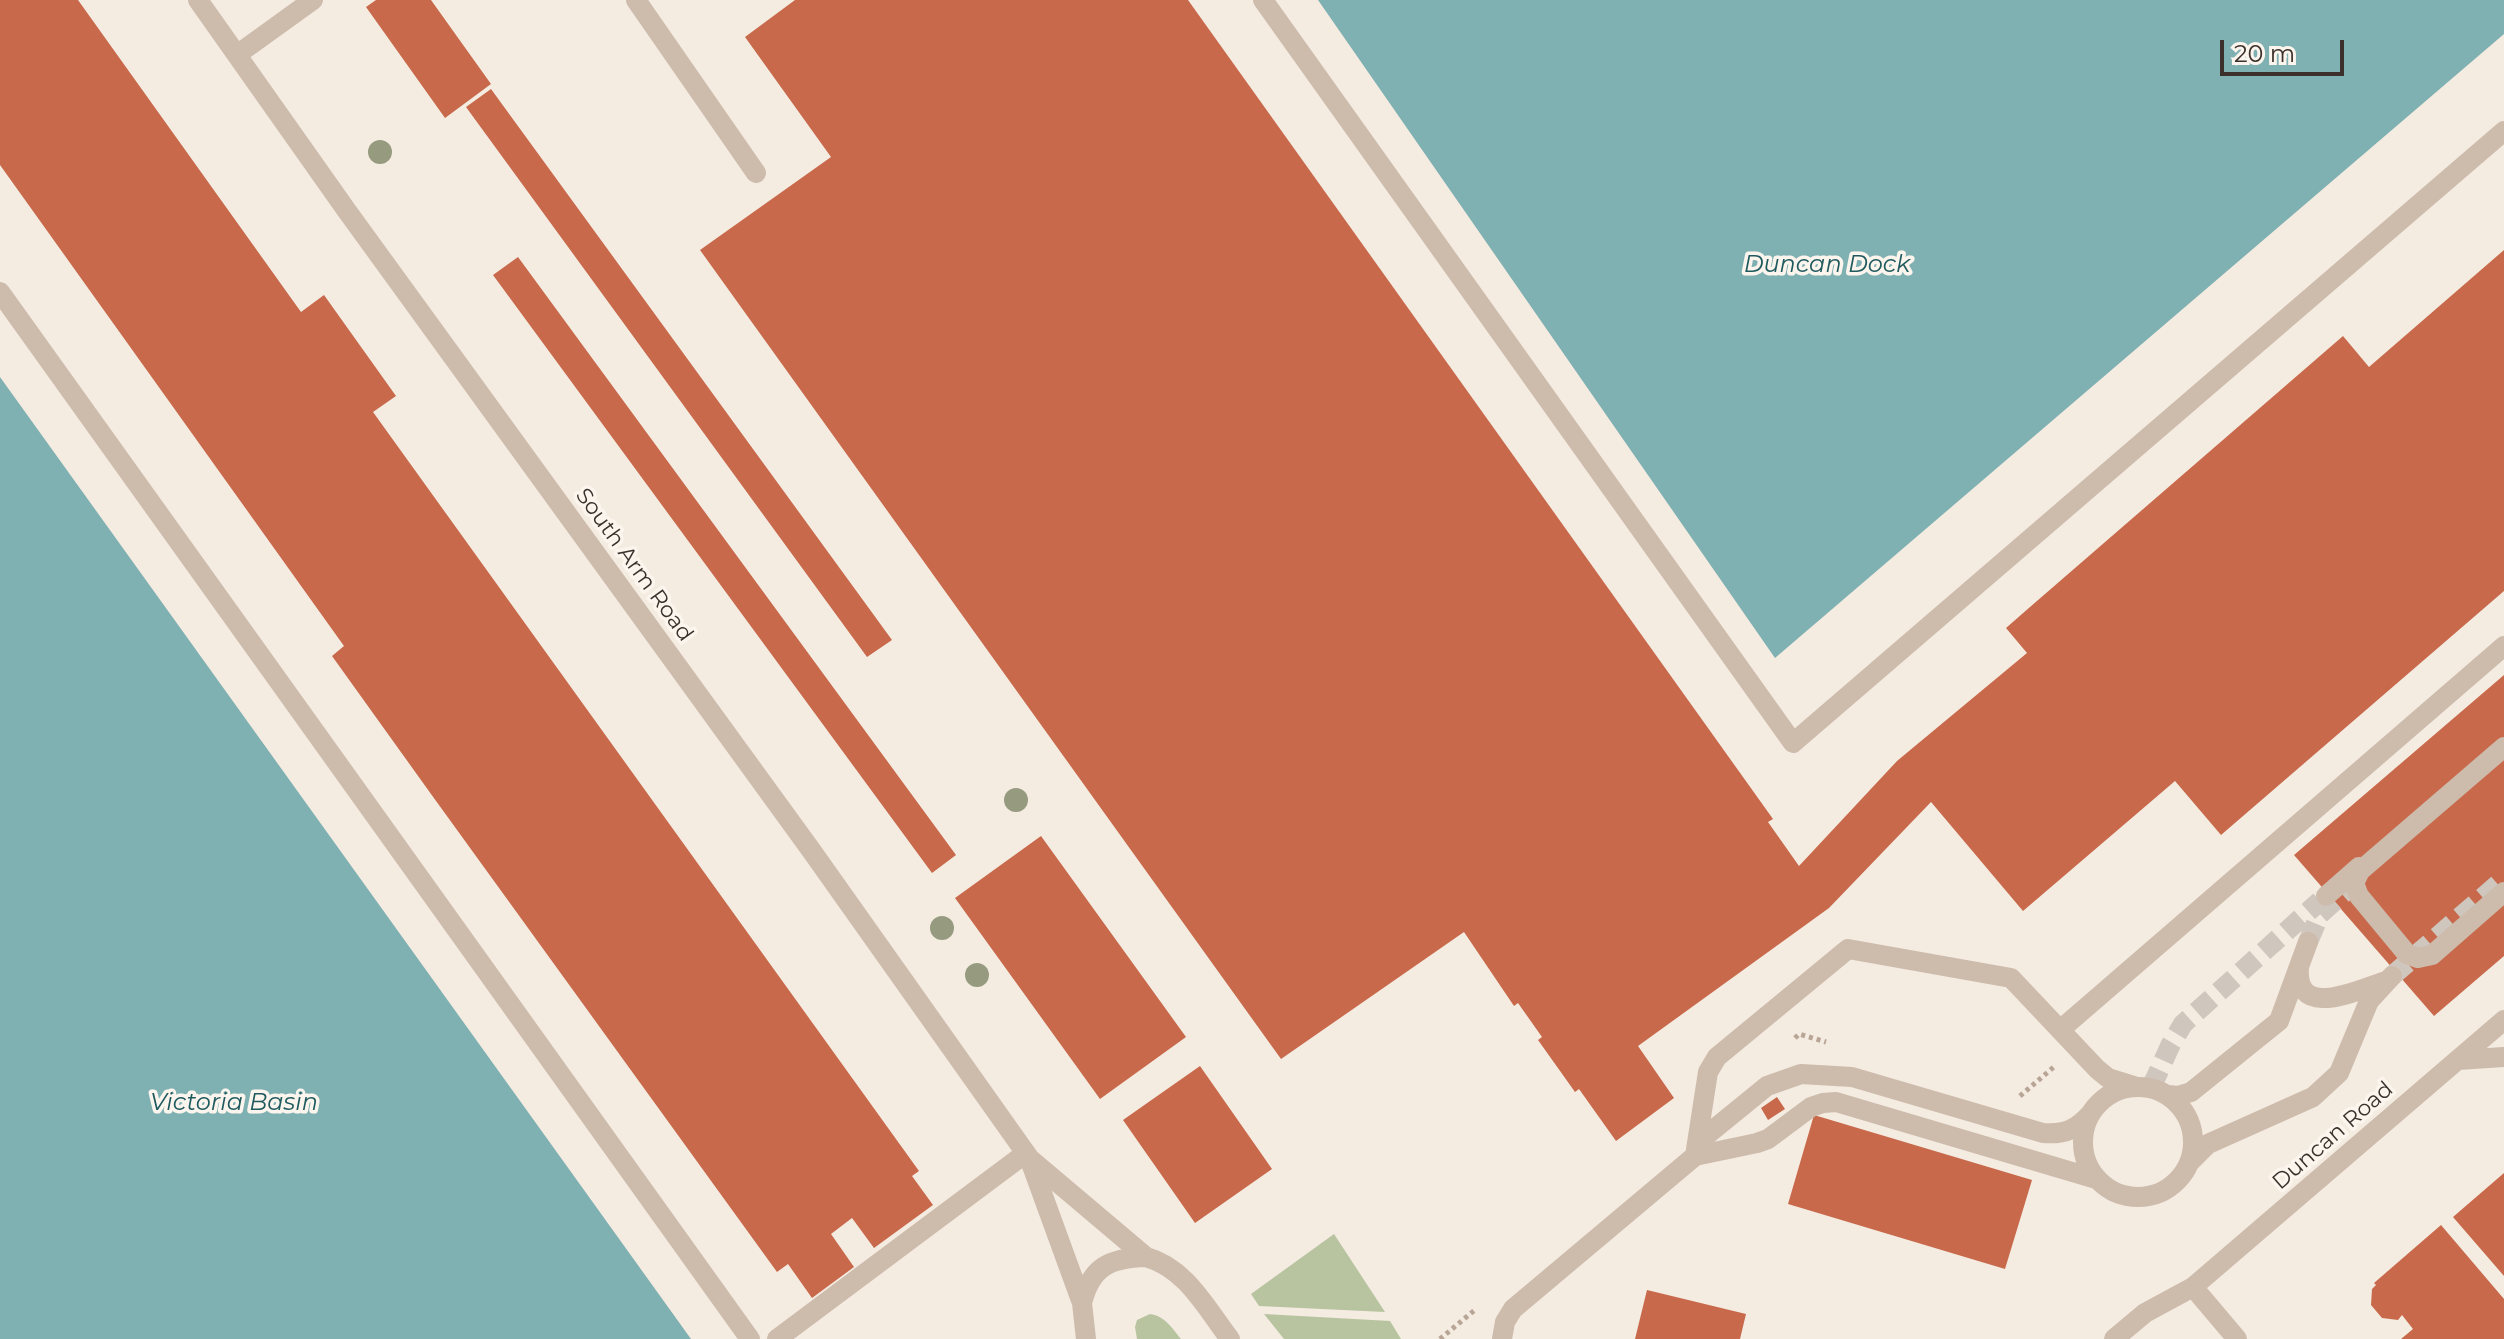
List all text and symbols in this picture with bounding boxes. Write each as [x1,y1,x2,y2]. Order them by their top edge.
scale bar [2224,24,2348,74]
text: 20 m [2234,39,2295,68]
water label: Duncan Dock [1744,251,1910,279]
street label: South Arm Road [570,483,698,647]
street label: Duncan Road [2267,1076,2399,1196]
water label: Victoria Basin [150,1089,318,1117]

